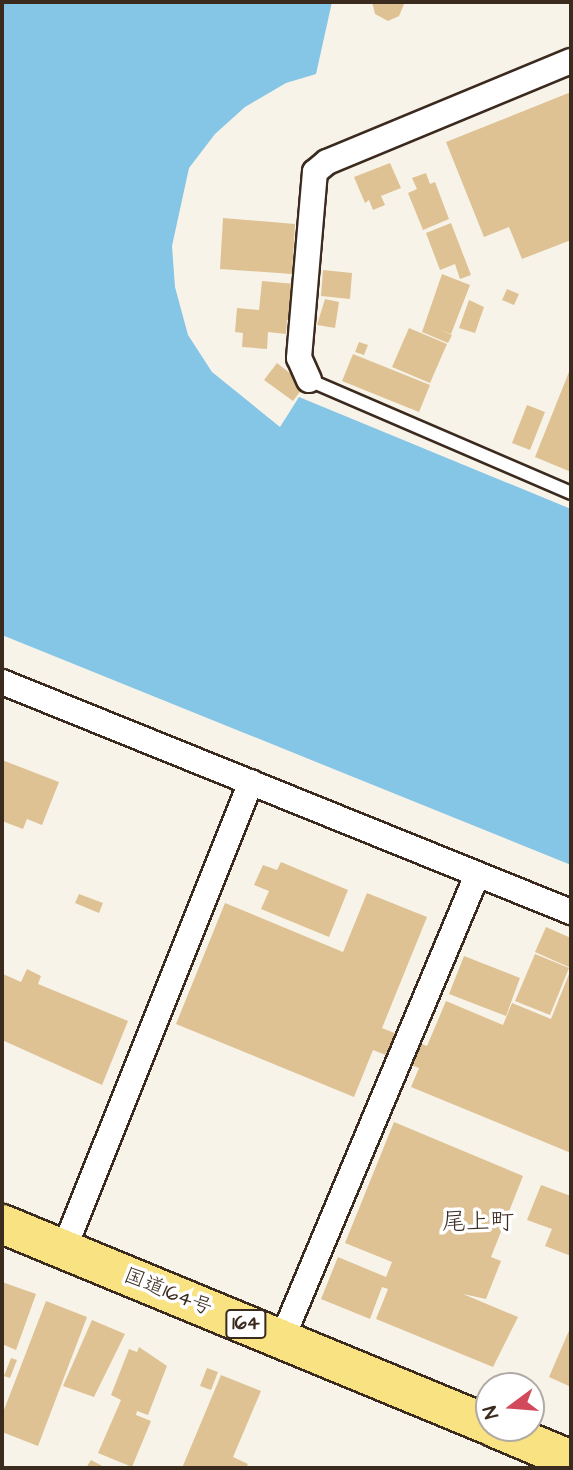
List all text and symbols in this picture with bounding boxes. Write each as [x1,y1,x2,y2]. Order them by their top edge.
district label: 尾上町 [442,1209,514,1237]
street label: 国道164号 [120,1263,216,1321]
road number: 164 [225,1308,267,1340]
north arrow [475,1372,545,1442]
text: N [477,1403,506,1422]

